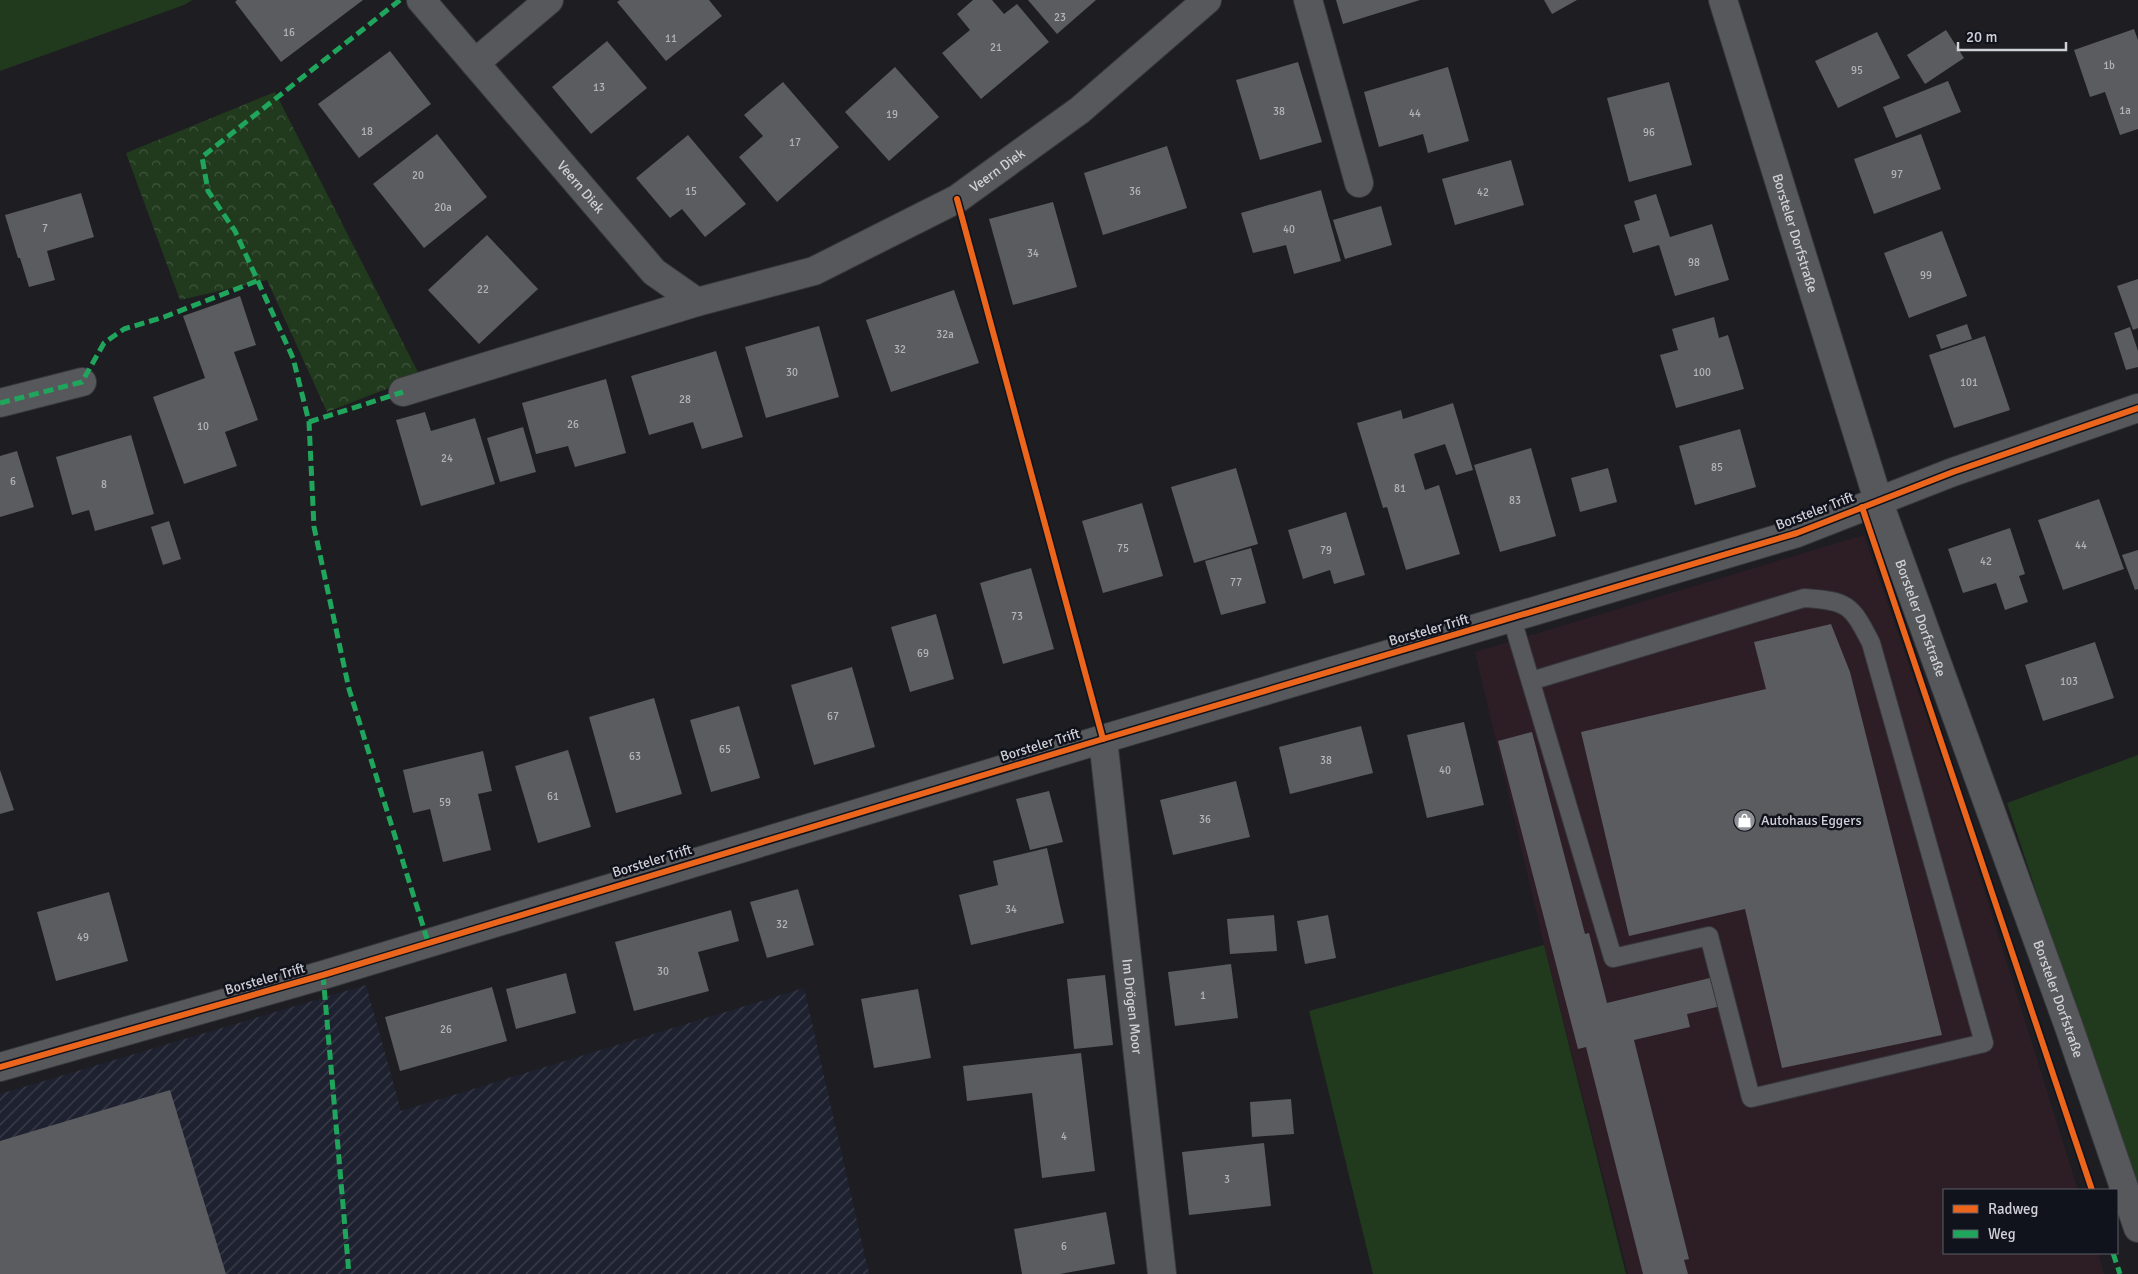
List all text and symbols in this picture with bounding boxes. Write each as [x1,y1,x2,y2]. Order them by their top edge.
house number: 23 [1054,11,1066,24]
scale bar [1958,20,2066,52]
house number: 16 [283,26,295,39]
text: 20 m [1966,28,1997,46]
house number: 11 [665,32,677,45]
house number: 21 [990,41,1002,54]
house number: 1b [2103,59,2115,72]
house number: 95 [1851,64,1863,77]
house number: 13 [593,81,605,94]
house number: 1a [2119,104,2131,117]
house number: 38 [1273,105,1285,118]
house number: 44 [1409,107,1421,120]
house number: 19 [886,108,898,121]
house number: 18 [361,125,373,138]
house number: 96 [1643,126,1655,139]
house number: 17 [789,136,801,149]
street label: Veern Diek [966,144,1028,196]
street label: Veern Diek [554,157,608,217]
house number: 97 [1891,168,1903,181]
house number: 20 [412,169,424,182]
street label: Borsteler Dorfstraße [1769,171,1822,295]
house number: 15 [685,185,697,198]
house number: 36 [1129,185,1141,198]
house number: 42 [1477,186,1489,199]
house number: 20a [434,201,452,214]
house number: 7 [42,222,48,235]
house number: 40 [1283,223,1295,236]
house number: 34 [1027,247,1039,260]
house number: 98 [1688,256,1700,269]
house number: 99 [1920,269,1932,282]
house number: 22 [477,283,489,296]
house number: 32a [936,328,954,341]
house number: 32 [894,343,906,356]
house number: 30 [786,366,798,379]
house number: 100 [1693,366,1711,379]
house number: 101 [1960,376,1978,389]
house number: 28 [679,393,691,406]
house number: 26 [567,418,579,431]
house number: 10 [197,420,209,433]
house number: 24 [441,452,453,465]
house number: 85 [1711,461,1723,474]
house number: 6 [10,475,16,488]
house number: 8 [101,478,107,491]
house number: 81 [1394,482,1406,495]
street label: Borsteler Trift [1773,488,1857,534]
house number: 83 [1509,494,1521,507]
house number: 44 [2075,539,2087,552]
house number: 75 [1117,542,1129,555]
house number: 79 [1320,544,1332,557]
house number: 42 [1980,555,1992,568]
street label: Borsteler Dorfstraße [1892,557,1950,679]
house number: 77 [1230,576,1242,589]
house number: 73 [1011,610,1023,623]
street label: Borsteler Trift [1387,610,1471,650]
house number: 69 [917,647,929,660]
house number: 103 [2060,675,2078,688]
house number: 67 [827,710,839,723]
street label: Borsteler Trift [998,725,1082,765]
house number: 65 [719,743,731,756]
house number: 63 [629,750,641,763]
house number: 38 [1320,754,1332,767]
house number: 40 [1439,764,1451,777]
house number: 61 [547,790,559,803]
house number: 59 [439,796,451,809]
shop icon: Autohaus Eggers [1733,808,1757,832]
place label: Autohaus Eggers [1761,812,1862,829]
house number: 36 [1199,813,1211,826]
street label: Borsteler Trift [610,841,694,881]
house number: 34 [1005,903,1017,916]
house number: 32 [776,918,788,931]
house number: 49 [77,931,89,944]
street label: Borsteler Dorfstraße [2030,938,2087,1060]
street label: Im Drögen Moor [1119,958,1146,1056]
street label: Borsteler Trift [223,959,307,999]
house number: 30 [657,965,669,978]
house number: 1 [1200,989,1206,1002]
house number: 26 [440,1023,452,1036]
house number: 4 [1061,1130,1067,1143]
house number: 3 [1224,1173,1230,1186]
legend [1943,1189,2118,1254]
text: Radweg [1988,1200,2039,1218]
text: Weg [1988,1225,2016,1243]
house number: 6 [1061,1240,1067,1253]

